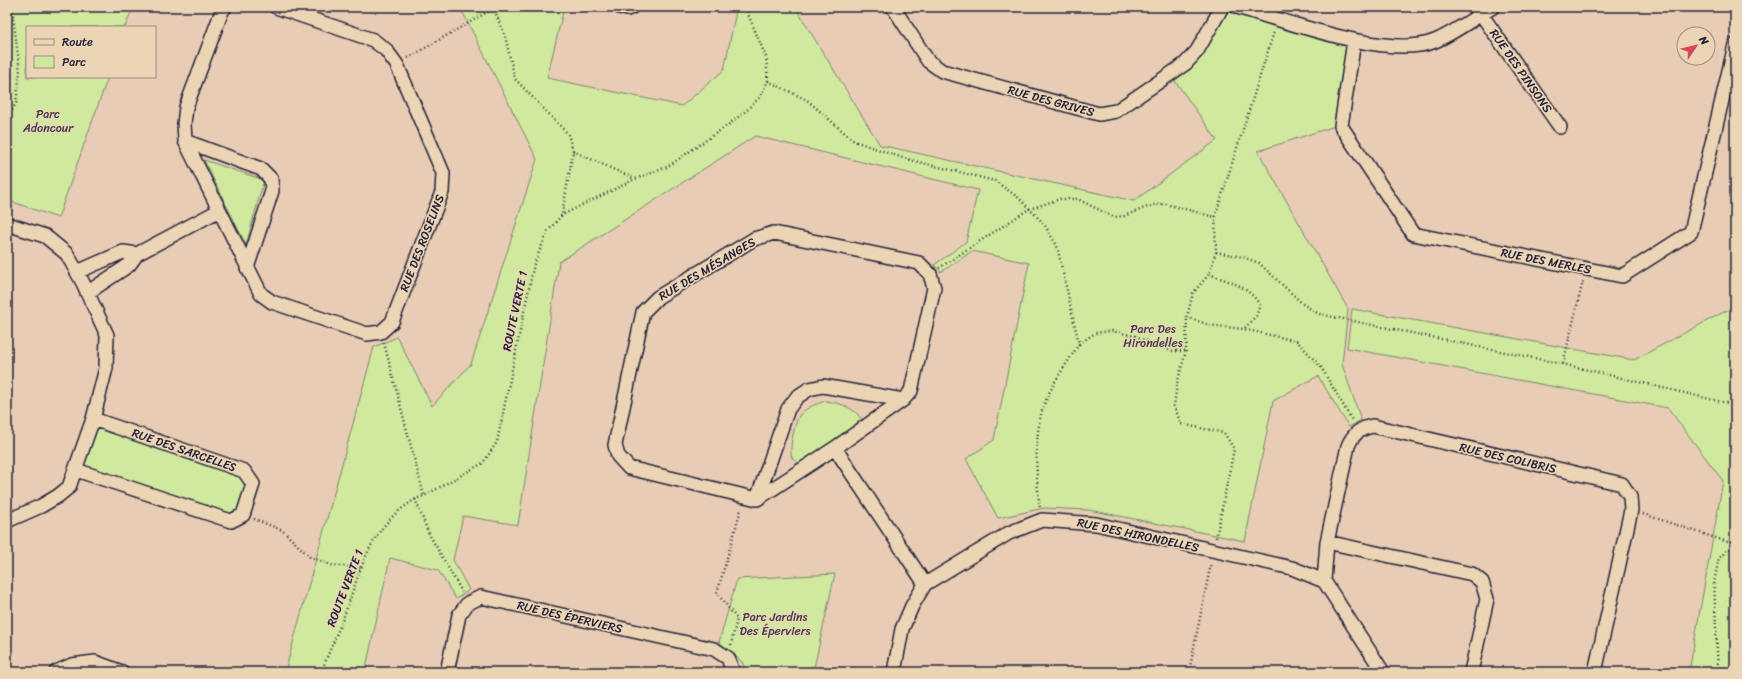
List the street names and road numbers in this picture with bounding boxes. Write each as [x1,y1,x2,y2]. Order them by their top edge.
street label: RUE DES PINSONS [1484,24,1559,118]
street label: RUE DES GRIVES [1005,79,1097,123]
street label: RUE DES ROSELINS [393,191,451,295]
street label: RUE DES MÉSANGES [654,231,760,307]
street label: RUE DES MERLES [1499,241,1594,281]
street label: ROUTE VERTE 1 [496,269,534,353]
street label: RUE DES SARCELLES [129,422,240,478]
street label: RUE DES COLIBRIS [1457,436,1559,480]
street label: RUE DES HIRONDELLES [1075,511,1201,559]
street label: ROUTE VERTE 1 [320,546,370,630]
street label: RUE DES ÉPERVIERS [515,594,626,640]

